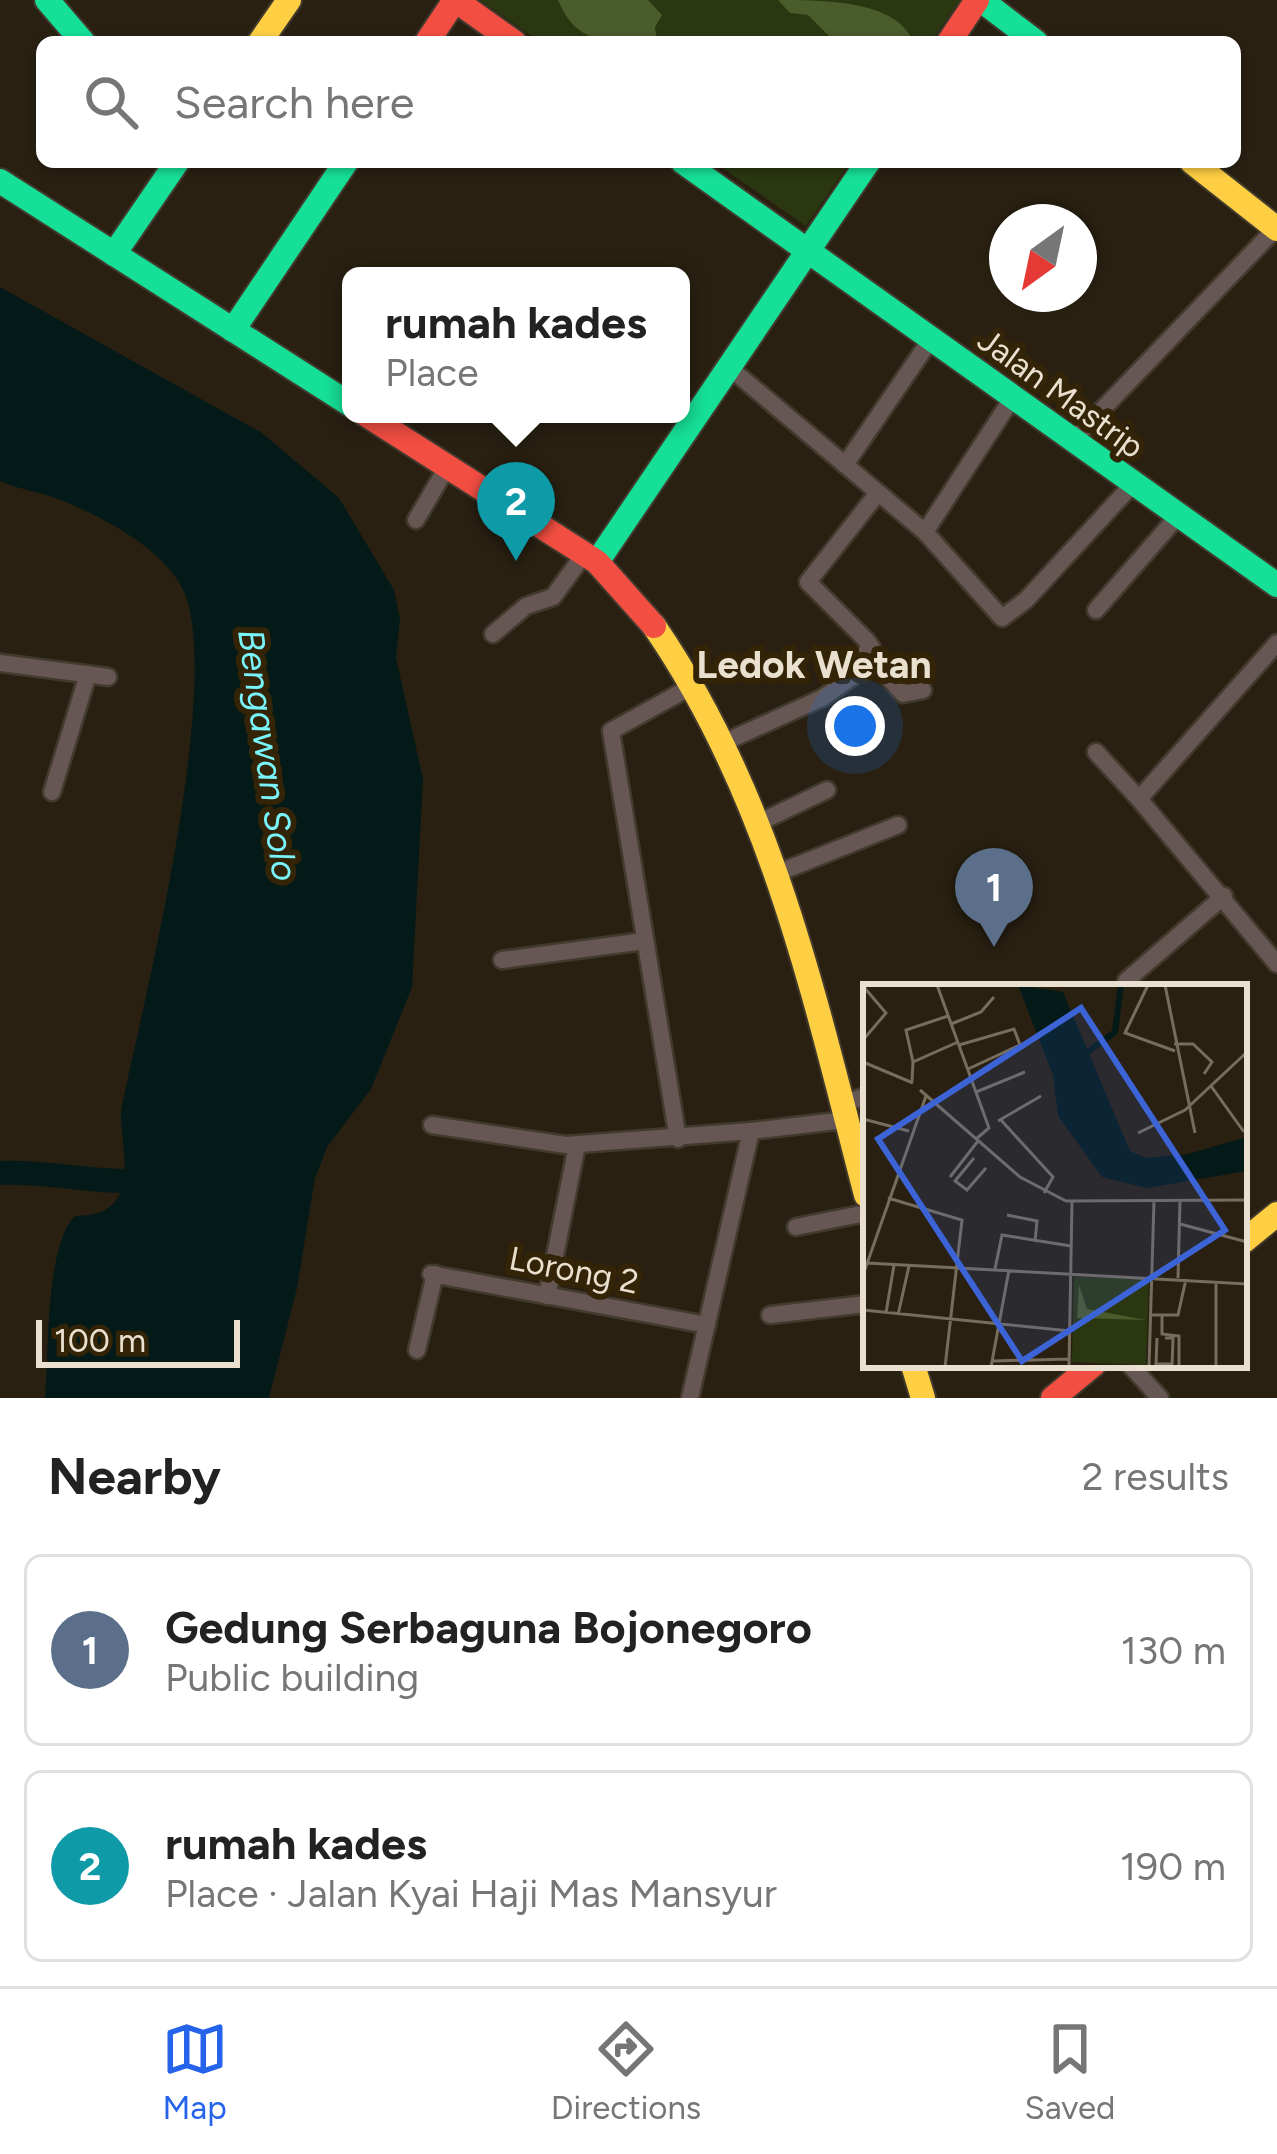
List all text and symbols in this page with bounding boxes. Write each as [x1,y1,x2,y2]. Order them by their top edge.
search box [36,36,1241,168]
icon: search [78,69,144,135]
text: Search here [174,75,414,129]
north arrow [989,204,1097,312]
popup [342,267,690,423]
text: rumah kades [385,295,647,349]
street label: Jalan Mastrip [970,320,1152,466]
text: Place [385,349,479,396]
pin: 2 [477,462,555,561]
water label: Bengawan Solo [229,626,307,884]
district label: Ledok Wetan [696,641,932,688]
your location [825,696,885,756]
pin: 1 [955,848,1033,947]
inset map [863,984,1247,1368]
street label: Lorong 2 [506,1238,642,1302]
scale bar [36,1314,240,1367]
text: 100 m [54,1321,146,1360]
text: Nearby [48,1446,221,1507]
text: 2 results [1082,1453,1229,1500]
text: Gedung Serbaguna Bojonegoro [165,1600,812,1654]
text: 1 [82,1627,98,1674]
text: 130 m [1121,1627,1226,1674]
text: Public building [165,1654,419,1701]
text: rumah kades [165,1816,427,1870]
text: 2 [79,1843,101,1890]
text: 190 m [1120,1843,1226,1890]
text: Place · Jalan Kyai Haji Mas Mansyur [165,1870,777,1917]
tab: Map [162,2016,228,2127]
tab: Directions [551,2016,701,2127]
tab: Saved [1024,2016,1115,2127]

